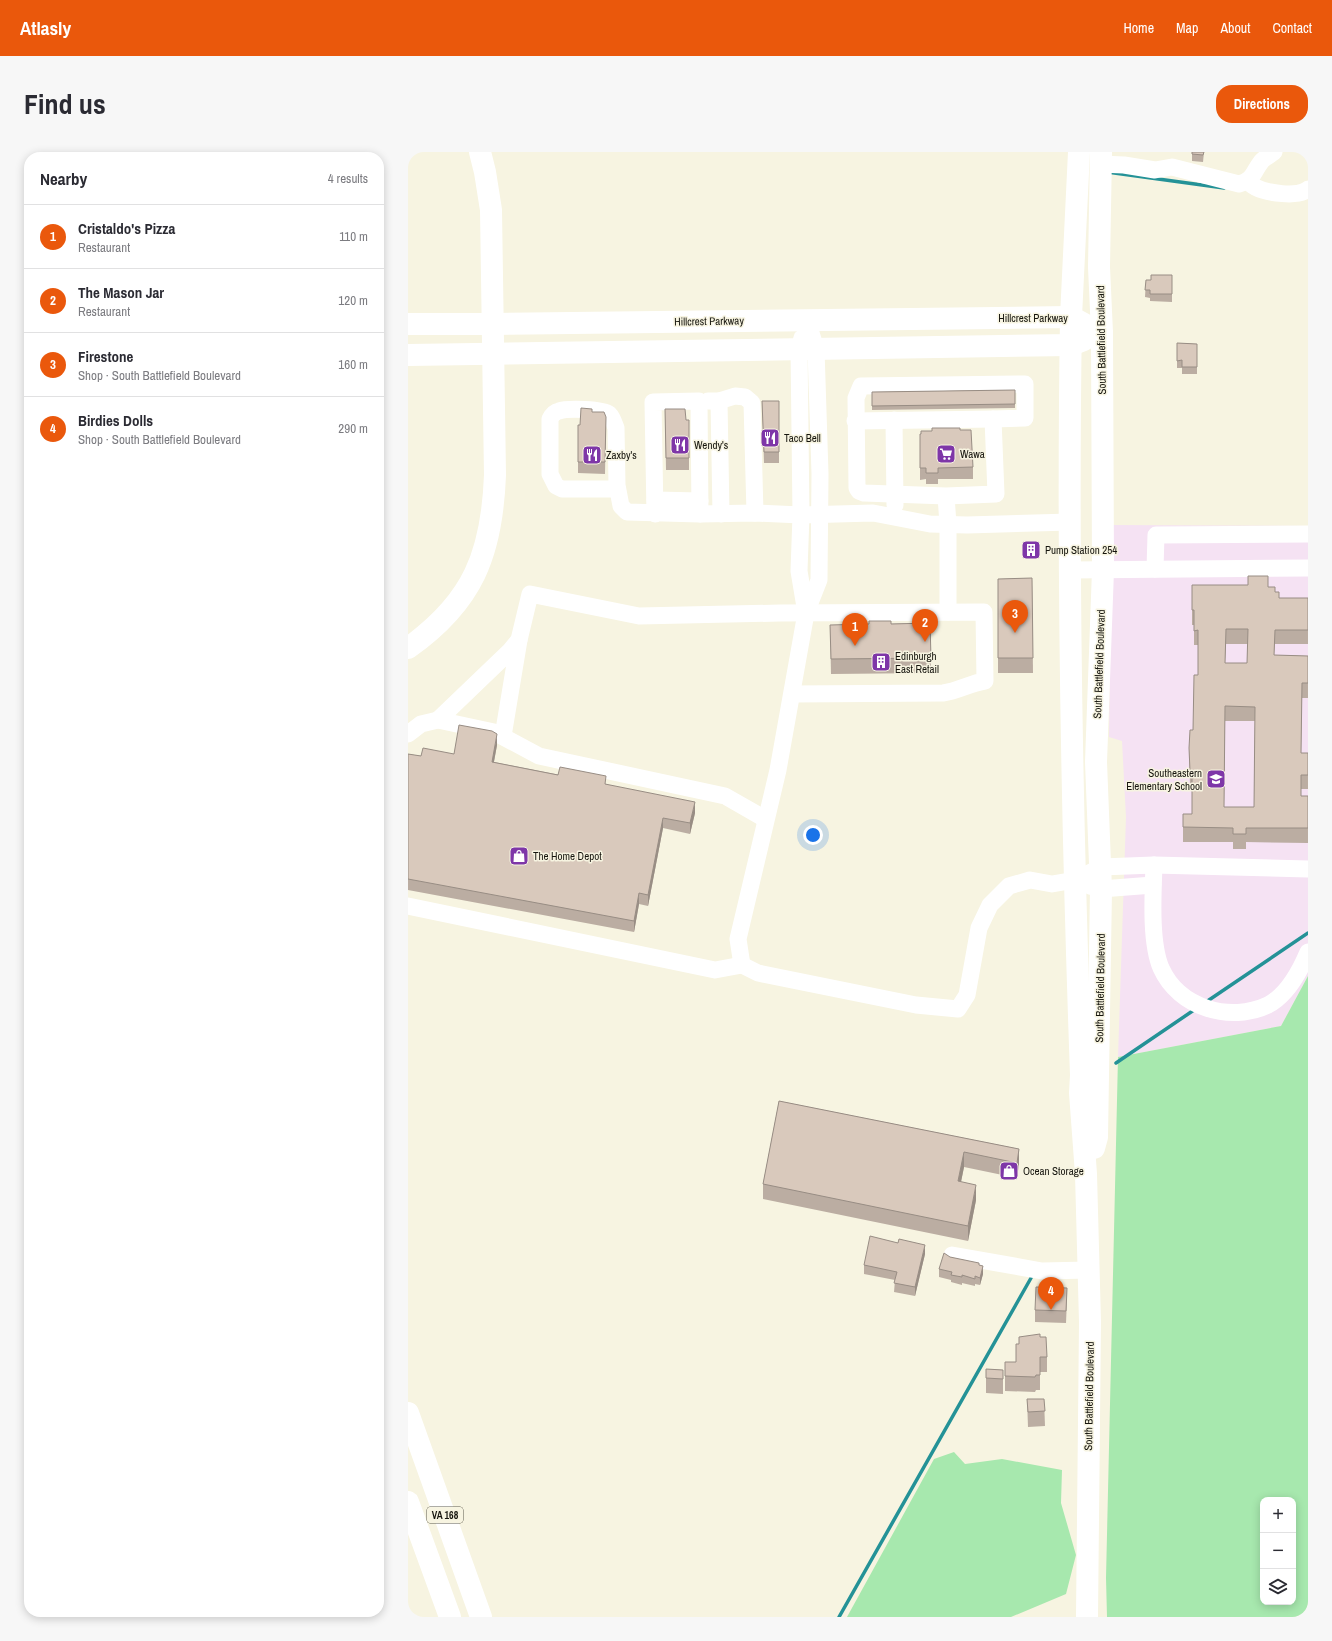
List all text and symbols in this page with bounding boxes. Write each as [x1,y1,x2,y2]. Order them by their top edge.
text: Atlasly [20,15,71,41]
text: Home [1123,19,1154,37]
text: Map [1176,19,1198,37]
text: About [1220,19,1250,37]
text: Contact [1272,19,1312,37]
text: Find us [24,85,106,123]
button: Directions [1216,85,1308,123]
text: Nearby [40,167,87,190]
text: 4 results [328,170,368,187]
text: Cristaldo's Pizza [78,218,175,239]
text: 1 [50,228,56,245]
text: 110 m [339,228,368,245]
text: Restaurant [78,239,130,256]
text: The Mason Jar [78,282,164,303]
street label: South Battlefield Boulevard [1093,285,1109,395]
text: 2 [50,292,56,309]
text: 120 m [338,292,368,309]
text: Restaurant [78,303,130,320]
street label: Hillcrest Parkway [998,311,1068,325]
street label: Hillcrest Parkway [674,313,744,329]
text: Firestone [78,346,133,367]
text: 3 [50,356,56,373]
text: 160 m [338,356,368,373]
text: Shop · South Battlefield Boulevard [78,367,241,384]
text: Birdies Dolls [78,410,153,431]
text: 4 [50,420,56,437]
text: 290 m [338,420,368,437]
restaurant icon: Taco Bell [759,427,781,449]
text: Shop · South Battlefield Boulevard [78,431,241,448]
place label: Taco Bell [784,431,821,445]
restaurant icon: Wendy's [669,434,691,456]
place label: Wendy's [694,438,729,452]
supermarket icon: Wawa [935,443,957,465]
restaurant icon: Zaxby's [581,444,603,466]
place label: Wawa [960,447,985,461]
place label: Zaxby's [606,448,637,462]
building icon: Pump Station 254 [1020,539,1042,561]
place label: Pump Station 254 [1045,543,1117,557]
pin: 3 [1002,600,1028,633]
pin: 2 [912,609,938,642]
street label: South Battlefield Boulevard [1090,609,1108,719]
pin: 1 [842,613,868,646]
place label: Edinburgh East Retail [895,649,939,676]
building icon: Edinburgh East Retail [870,651,892,673]
place label: Southeastern Elementary School [1126,766,1202,793]
school or university icon: Southeastern Elementary School [1205,768,1227,790]
your location [803,825,823,845]
shop icon: The Home Depot [508,845,530,867]
place label: The Home Depot [533,849,602,863]
street label: South Battlefield Boulevard [1092,933,1108,1043]
shop icon: Ocean Storage [998,1160,1020,1182]
place label: Ocean Storage [1023,1164,1084,1178]
pin: 4 [1038,1277,1064,1310]
street label: South Battlefield Boulevard [1081,1341,1097,1451]
map controls [1260,1497,1296,1605]
button: + [1260,1497,1296,1533]
road number: VA 168 [427,1507,463,1523]
button: − [1260,1533,1296,1569]
button: layers [1260,1569,1296,1605]

